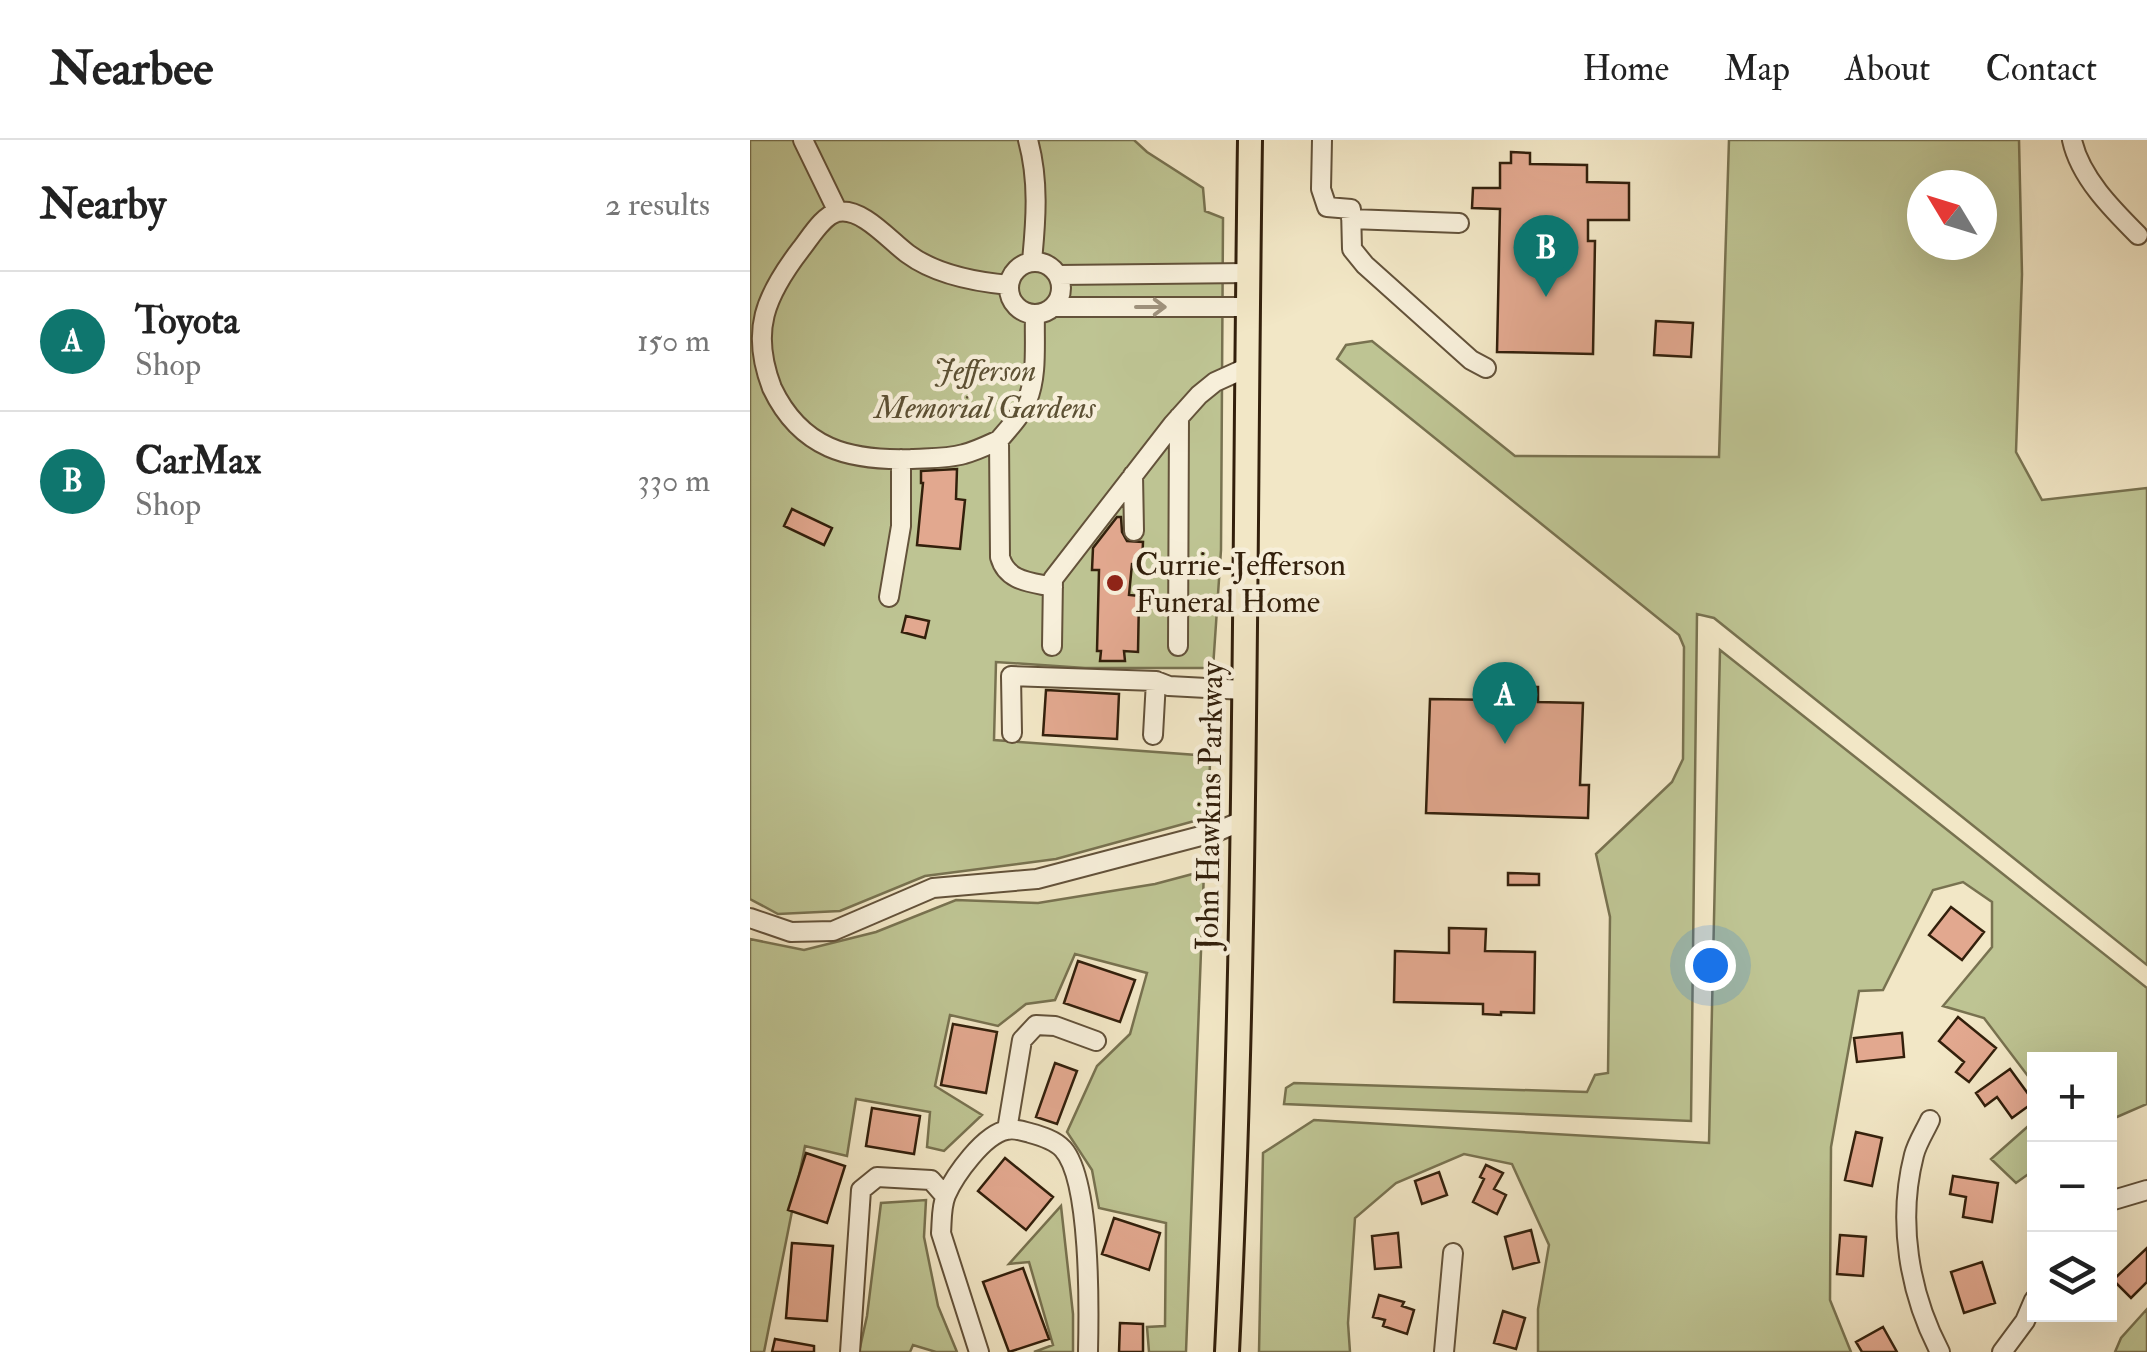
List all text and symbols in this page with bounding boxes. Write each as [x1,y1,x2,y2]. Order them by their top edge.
text: Nearbee [50,39,213,99]
text: Home [1582,47,1669,91]
text: Map [1724,47,1790,91]
text: About [1845,47,1930,91]
text: Contact [1985,47,2097,91]
north arrow [1907,170,1997,260]
text: Nearby [40,179,166,231]
text: 2 results [605,185,710,225]
pin: B [1514,214,1578,297]
text: Toyota [135,297,239,345]
one-way arrow [1134,298,1166,316]
text: A [62,321,83,361]
text: 150 m [637,321,710,361]
text: Shop [135,345,201,385]
park label: Jefferson Memorial Gardens [873,351,1097,428]
text: CarMax [135,437,261,485]
text: B [62,461,83,501]
text: 330 m [637,461,710,501]
text: Shop [135,485,201,525]
place label: Currie-Jefferson Funeral Home [1135,545,1346,622]
marker: Currie-Jefferson Funeral Home [1104,572,1126,594]
street label: John Hawkins Parkway [1187,660,1233,952]
pin: A [1472,662,1538,744]
your location [1685,940,1736,991]
map controls [2027,1052,2117,1322]
button: + [2027,1052,2117,1142]
button: − [2027,1142,2117,1232]
button: layers [2027,1232,2117,1322]

